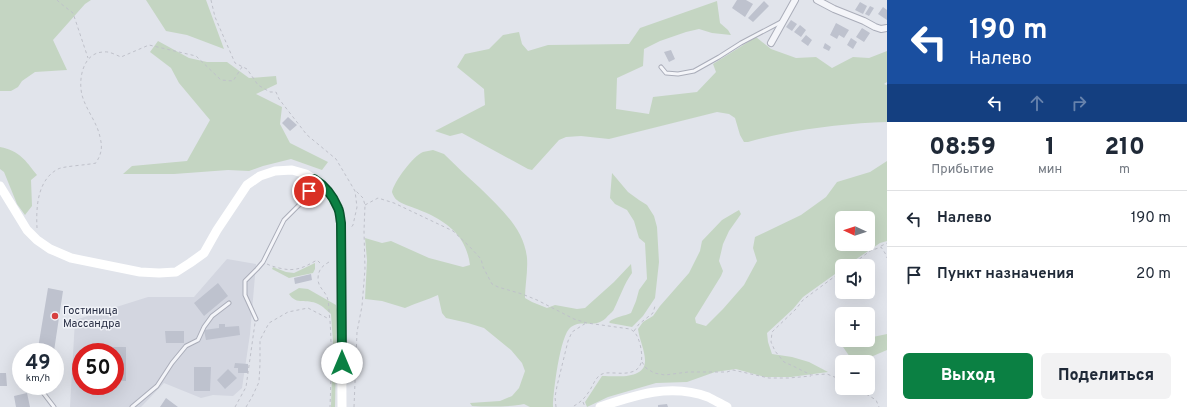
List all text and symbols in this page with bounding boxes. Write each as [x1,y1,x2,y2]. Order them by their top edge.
text: 190 m [969,13,1047,49]
icon: left [903,16,955,68]
text: Налево [969,48,1032,71]
icon: left [984,92,1006,114]
icon: ahead [1026,92,1048,114]
icon: right [1068,92,1090,114]
text: 08:59 [929,133,996,163]
text: 1 [1045,133,1055,163]
text: 210 [1104,133,1145,163]
text: Прибытие [931,162,994,178]
text: мин [1038,162,1062,178]
text: m [1119,162,1130,178]
pin [292,174,326,208]
icon: arrive [298,180,320,202]
icon: left [903,208,925,230]
text: Налево [937,209,992,228]
text: 190 m [1131,209,1171,228]
north arrow [835,211,875,251]
map controls [835,211,875,395]
button: sound [835,259,875,299]
icon: arrive [903,264,925,286]
text: Пункт назначения [937,265,1074,284]
text: 20 m [1136,265,1171,284]
place label: Гостиница Массандра [63,304,121,331]
button: + [835,307,875,347]
marker: Гостиница Массандра [50,311,60,321]
position arrow [321,342,363,384]
speed limit sign: 50 [72,343,124,395]
text: 49 [25,351,51,377]
button: Выход [903,353,1033,399]
button: Поделиться [1041,353,1171,399]
button: − [835,355,875,395]
text: km/h [26,372,50,385]

